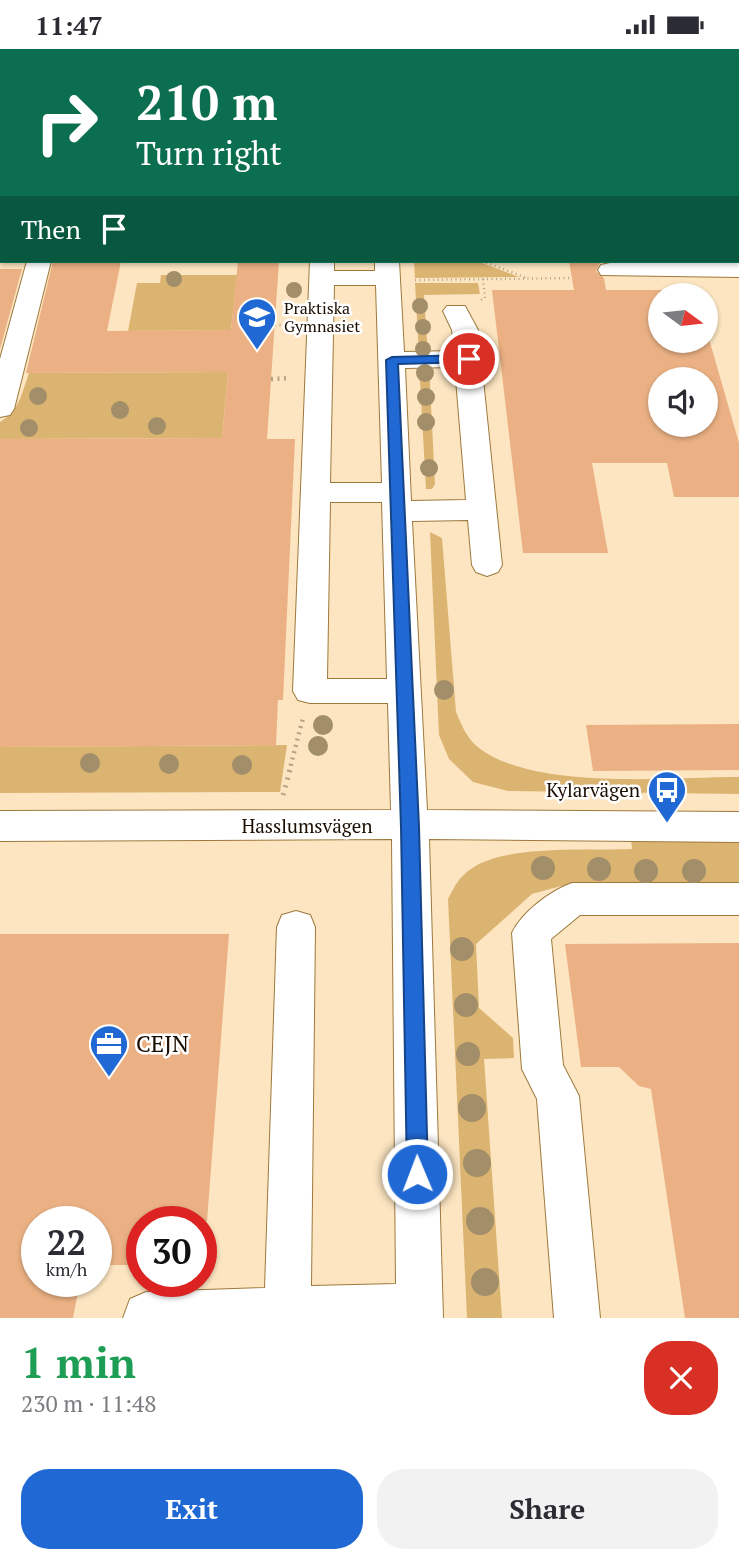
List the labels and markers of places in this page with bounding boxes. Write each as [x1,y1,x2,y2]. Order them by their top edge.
school or university icon: Praktiska Gymnasiet [236,296,278,351]
place label: Praktiska Gymnasiet [284,297,360,337]
pin [439,329,499,389]
bus stop icon: Kylarvägen [646,769,688,824]
place label: Kylarvägen [546,777,640,802]
office icon: CEJN [88,1023,130,1078]
place label: CEJN [136,1028,189,1059]

